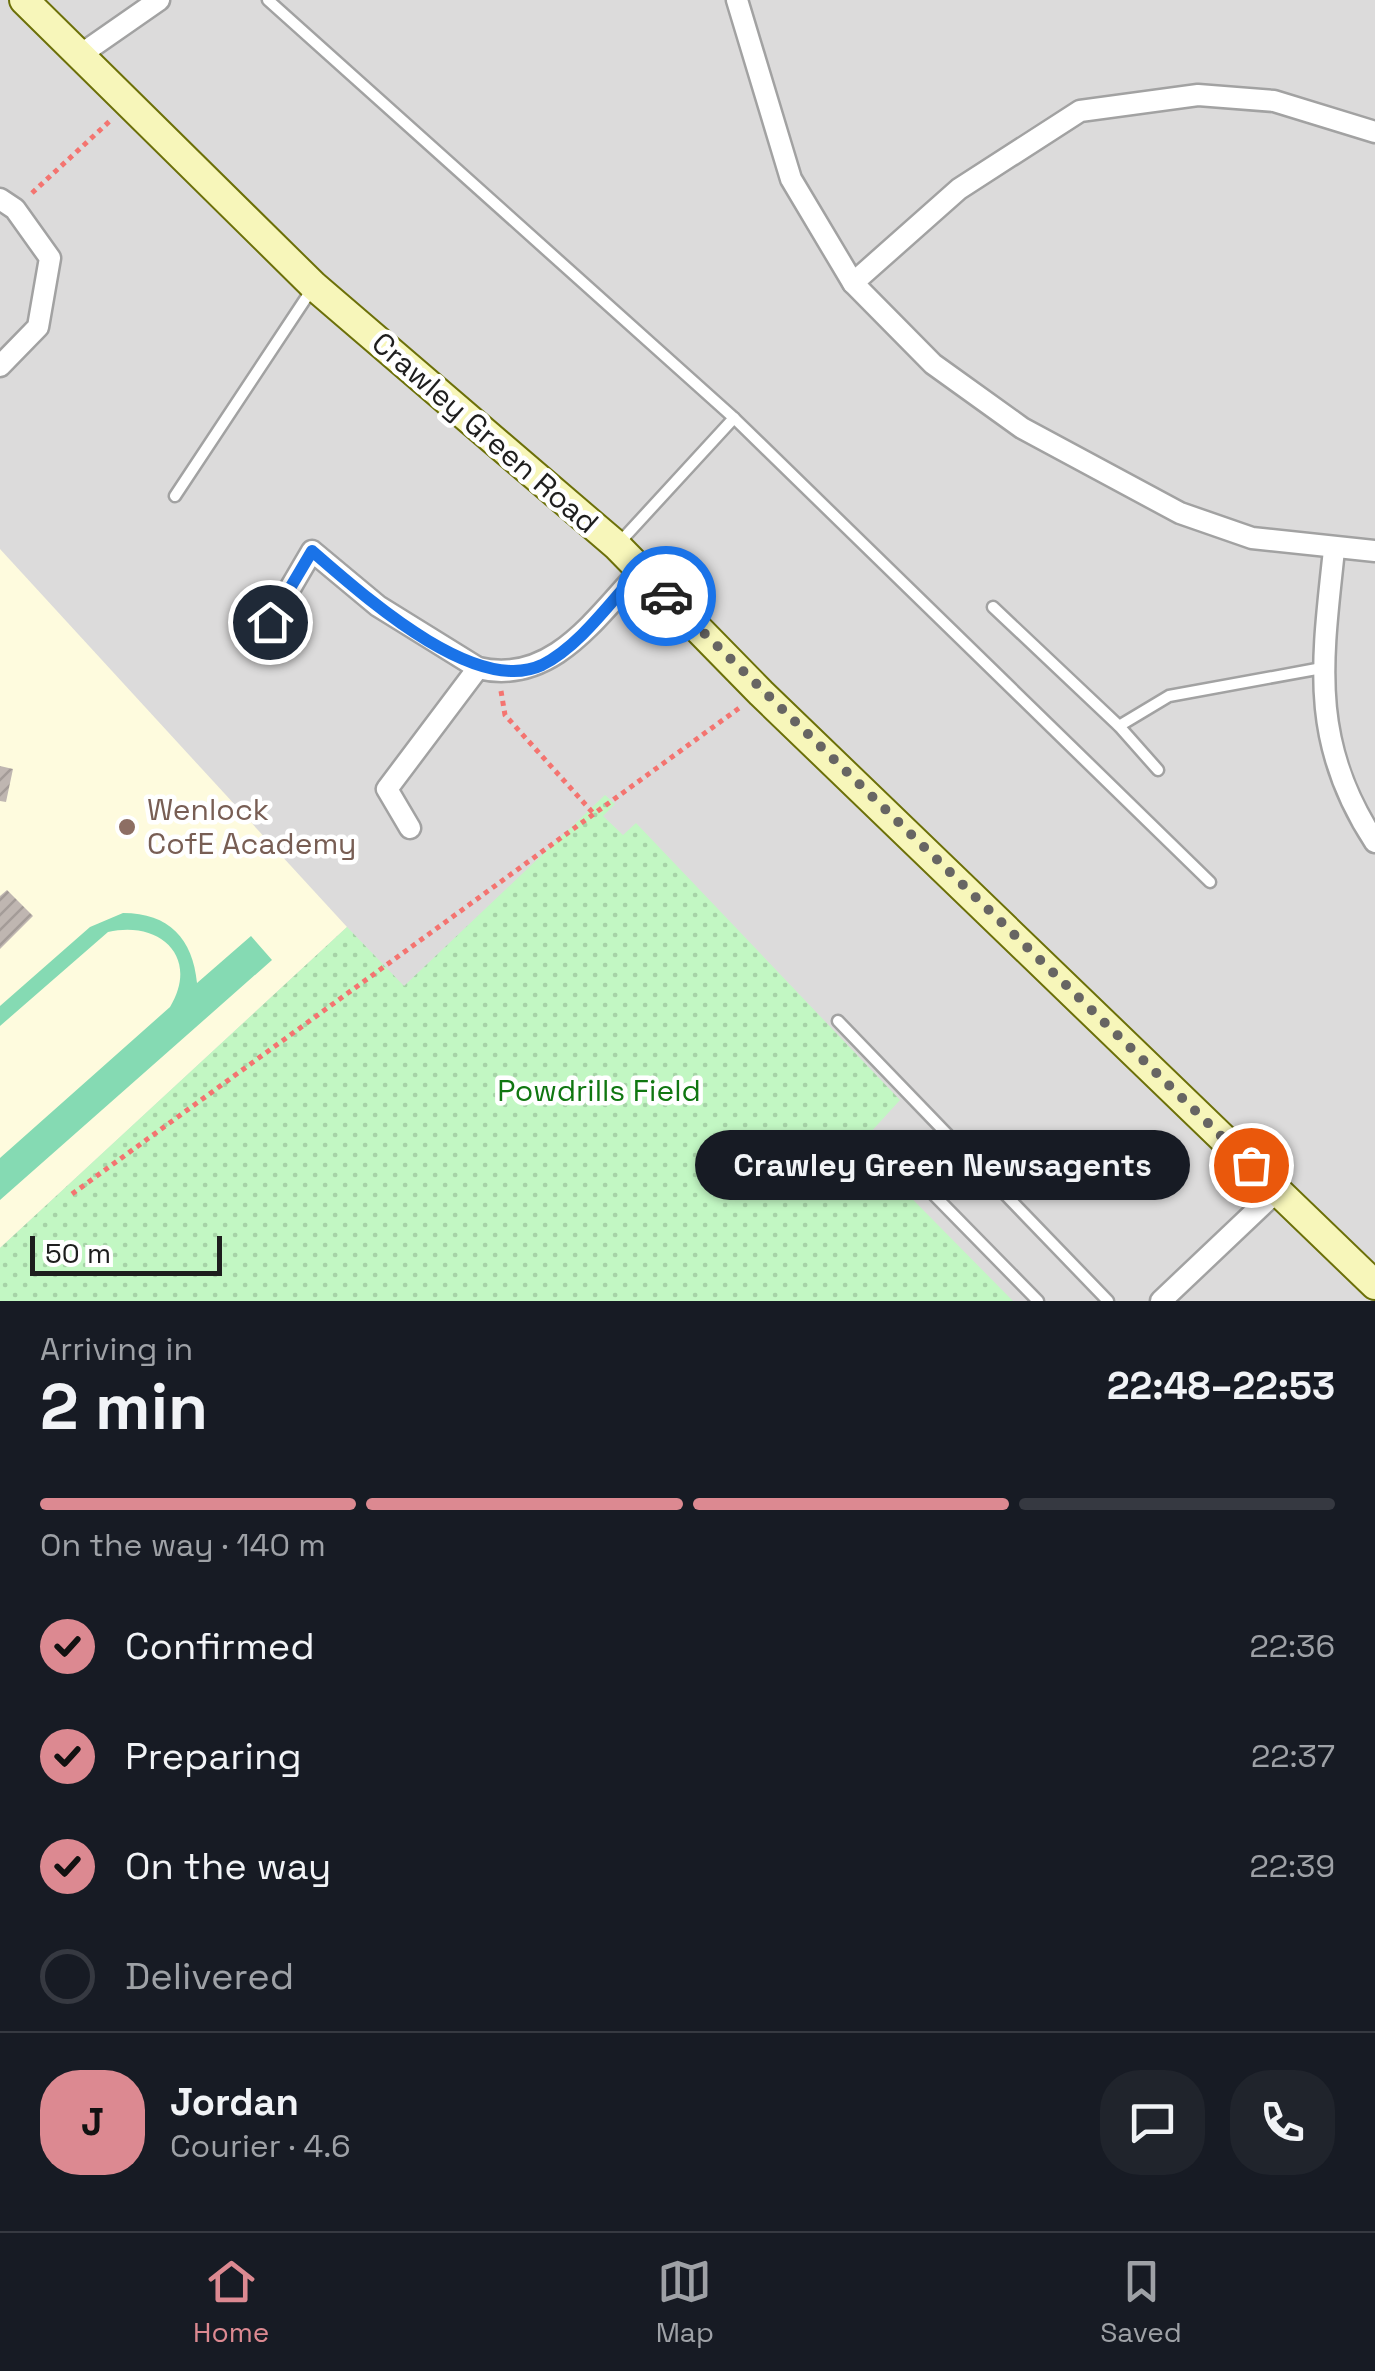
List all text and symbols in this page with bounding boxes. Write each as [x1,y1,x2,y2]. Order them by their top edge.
street label: Crawley Green Road [364,323,607,542]
courier [616,546,716,646]
icon: car [639,569,694,624]
pin [228,580,313,665]
icon: home [243,595,298,650]
place label: Wenlock CofE Academy [147,790,356,863]
marker: Wenlock CofE Academy [116,816,138,838]
park label: Powdrills Field [497,1071,701,1110]
pin [1209,1123,1294,1208]
callout: Crawley Green Newsagents [696,1130,1191,1200]
icon: bag [1224,1138,1279,1193]
text: Crawley Green Newsagents [733,1145,1152,1185]
scale bar [30,1231,222,1276]
text: 50 m [45,1235,111,1271]
text: Arriving in [40,1329,193,1369]
text: 22:48–22:53 [1107,1362,1335,1410]
text: 2 min [40,1365,208,1448]
text: On the way · 140 m [40,1525,326,1565]
icon: check [40,1619,95,1674]
text: Confirmed [125,1622,315,1670]
text: 22:36 [1249,1626,1335,1666]
icon: check [40,1729,95,1784]
text: Preparing [125,1732,302,1780]
text: 22:37 [1251,1736,1335,1776]
icon: check [40,1839,95,1894]
text: On the way [125,1842,331,1890]
text: 22:39 [1249,1846,1335,1886]
text: Delivered [125,1952,294,2000]
button: chat [1100,2070,1205,2175]
button: phone [1230,2070,1335,2175]
text: Jordan [170,2078,299,2126]
text: J [81,2098,104,2146]
text: Courier · 4.6 [170,2126,351,2166]
tab: Home [193,2254,269,2350]
tab: Map [656,2254,714,2350]
tab: Saved [1100,2254,1182,2350]

